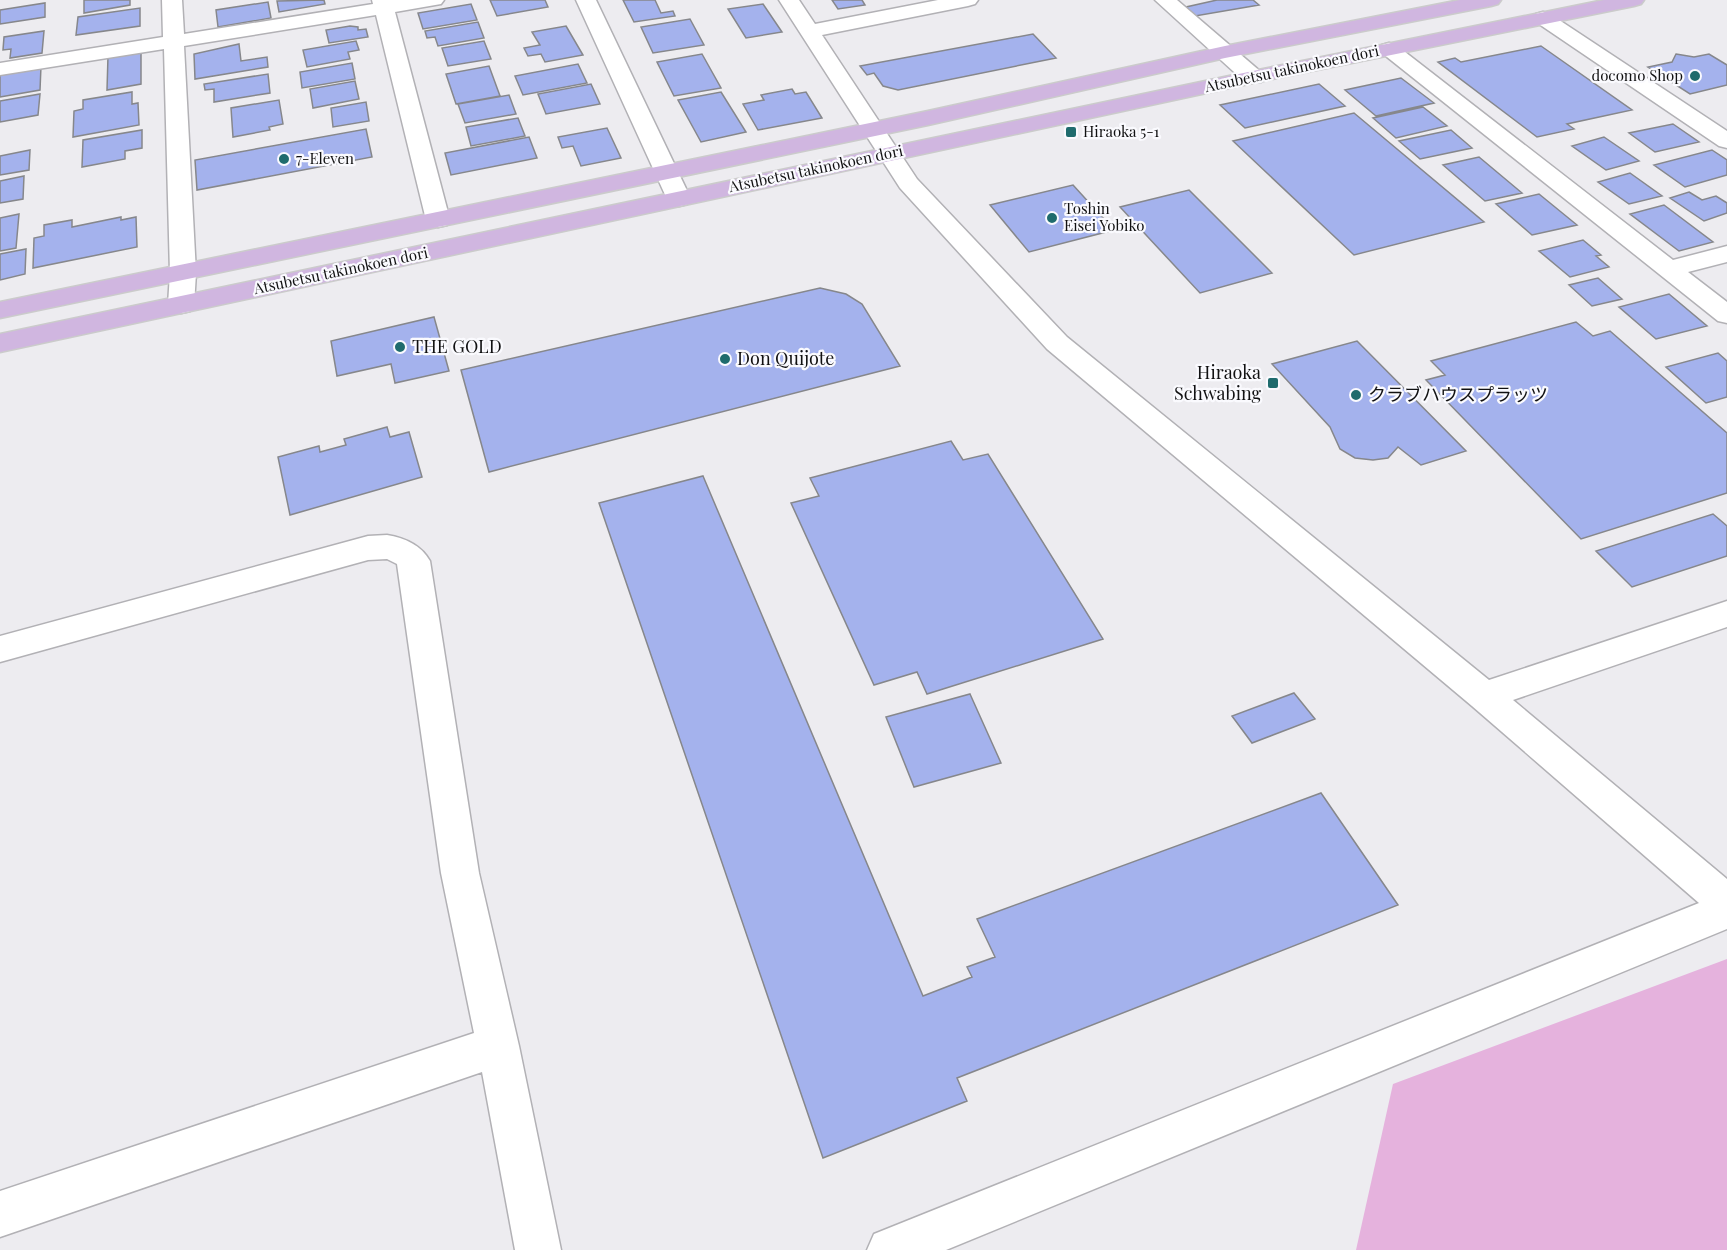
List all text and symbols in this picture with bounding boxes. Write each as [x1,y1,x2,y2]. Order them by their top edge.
street label: Atsubetsu takinokoen dori [1202,40,1381,96]
place label: docomo Shop [1591,65,1683,85]
marker: docomo Shop [1688,69,1702,83]
place label: Hiraoka 5-1 [1083,121,1160,141]
marker: Hiraoka 5-1 [1064,125,1078,139]
street label: Atsubetsu takinokoen dori [726,140,905,196]
place label: 7-Eleven [296,148,354,168]
marker: 7-Eleven [277,152,291,166]
place label: Toshin Eisei Yobiko [1064,198,1144,235]
marker: Toshin Eisei Yobiko [1045,211,1059,225]
street label: Atsubetsu takinokoen dori [251,242,430,298]
place label: THE GOLD [412,334,502,358]
marker: THE GOLD [393,340,407,354]
place label: Don Quijote [737,346,834,370]
marker: Don Quijote [718,352,732,366]
place label: Hiraoka Schwabing [1174,360,1261,405]
marker: Hiraoka Schwabing [1266,376,1280,390]
place label: クラブハウスプラッツ [1368,382,1548,406]
marker: クラブハウスプラッツ [1349,388,1363,402]

